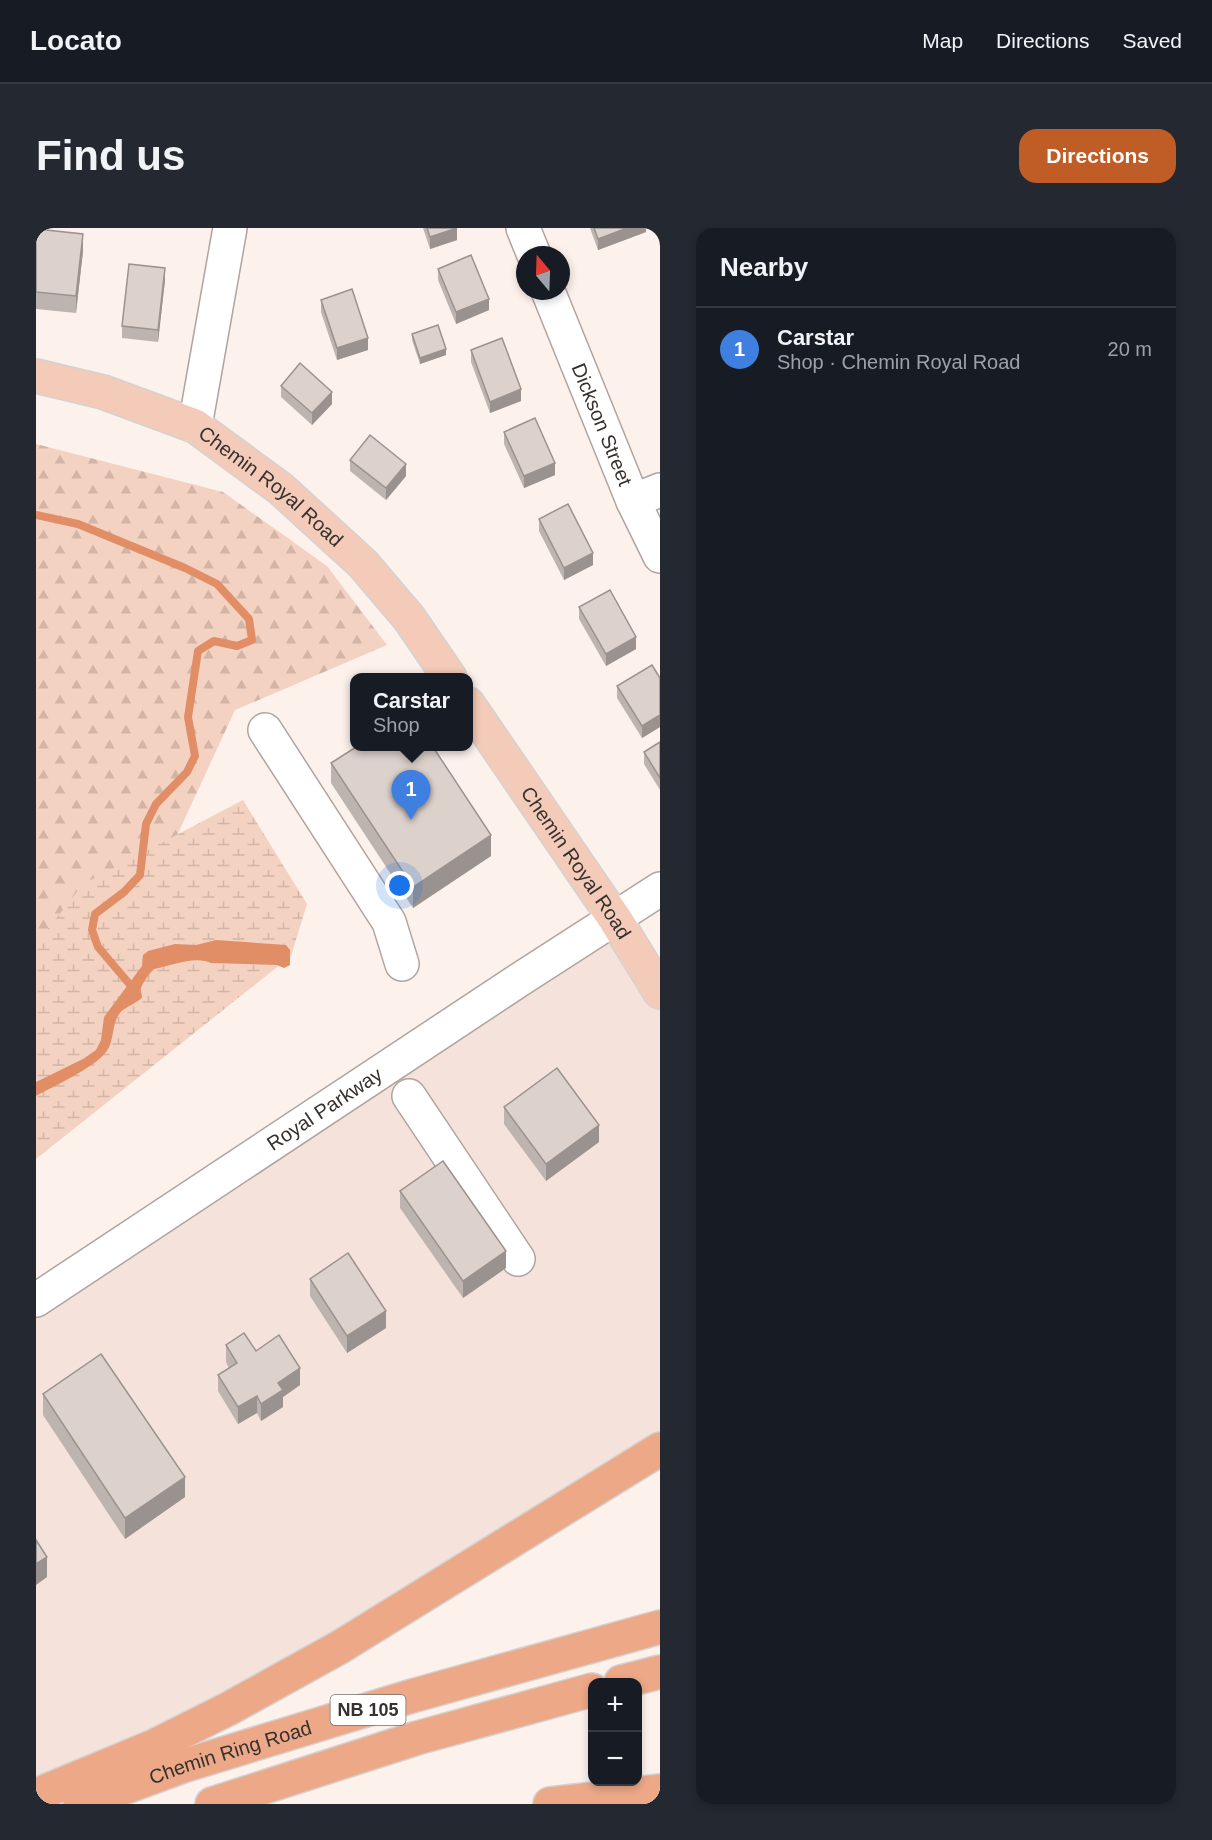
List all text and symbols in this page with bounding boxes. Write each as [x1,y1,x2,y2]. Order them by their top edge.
text: Locato [30,25,122,56]
text: Map [922,29,963,52]
text: Directions [996,29,1089,52]
text: Saved [1122,29,1182,52]
button: Directions [1019,129,1176,183]
text: Find us [36,132,185,179]
north arrow [516,246,570,300]
text: Nearby [720,252,808,282]
text: Carstar [777,325,854,350]
text: 1 [734,338,745,360]
text: 20 m [1108,338,1152,360]
text: Shop · Chemin Royal Road [777,351,1020,373]
street label: Dickson Street [567,360,637,489]
street label: Chemin Royal Road [195,422,347,551]
popup [350,673,473,751]
text: Carstar [373,688,450,713]
text: Shop [373,714,420,736]
pin: 1 [392,770,430,820]
street label: Chemin Royal Road [517,782,635,943]
your location [385,871,414,900]
street label: Royal Parkway [263,1063,386,1155]
map controls [588,1678,642,1786]
button: + [588,1678,642,1732]
road number: NB 105 [330,1695,406,1725]
street label: Chemin Ring Road [146,1716,314,1789]
button: − [588,1732,642,1786]

